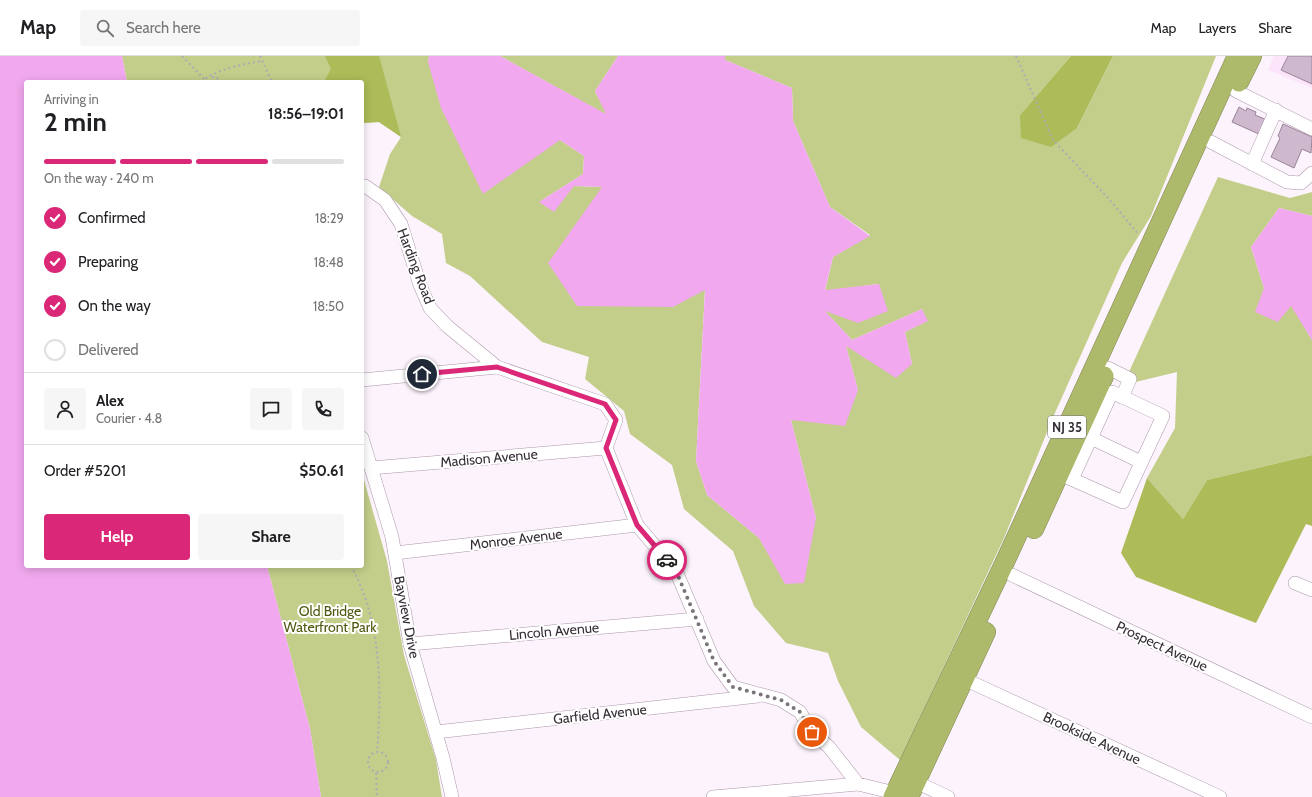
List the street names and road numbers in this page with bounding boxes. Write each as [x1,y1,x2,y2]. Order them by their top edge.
street label: Harding Road [393,226,439,306]
road number: NJ 35 [1048,416,1086,438]
street label: Madison Avenue [440,445,538,471]
street label: Monroe Avenue [469,524,563,554]
street label: Bayview Drive [390,574,424,660]
street label: Prospect Avenue [1113,617,1211,675]
street label: Lincoln Avenue [508,618,600,644]
street label: Garfield Avenue [552,700,648,728]
street label: Brookside Avenue [1040,708,1144,768]

